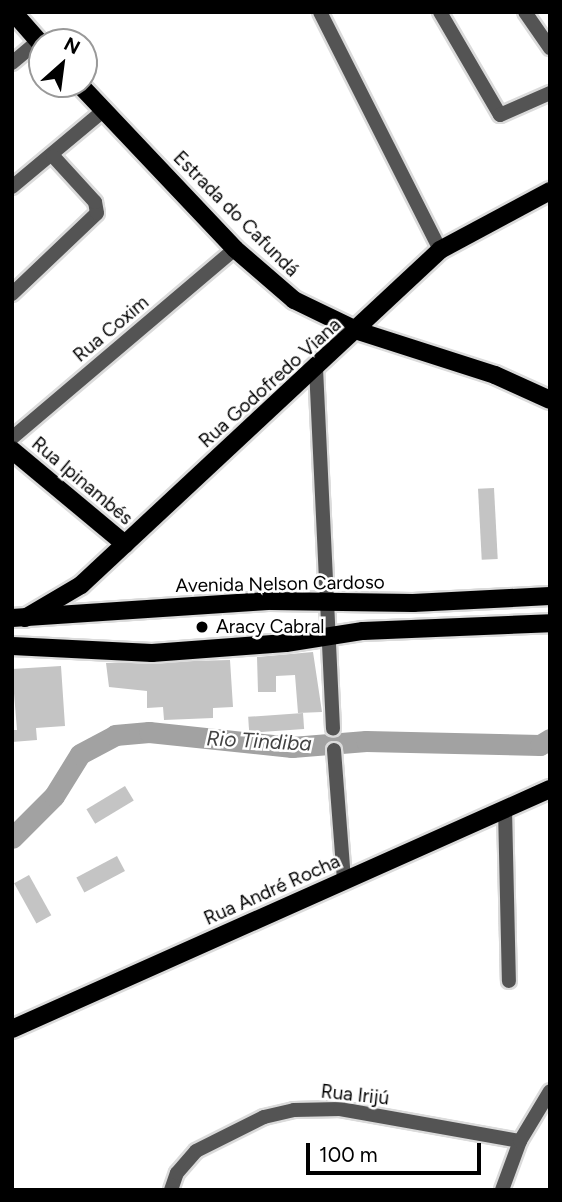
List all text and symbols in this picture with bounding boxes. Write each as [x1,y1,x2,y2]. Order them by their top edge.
north arrow [28,28,98,98]
text: N [60,32,84,59]
street label: Estrada do Cafundá [168,146,304,282]
street label: Rua Coxim [69,291,153,367]
street label: Rua Godofredo Viana [194,313,346,453]
street label: Rua Ipinambés [27,432,137,530]
street label: Avenida Nelson Cardoso [175,571,385,597]
place label: Aracy Cabral [216,616,325,638]
marker: Aracy Cabral [194,619,210,635]
water label: Rio Tindiba [206,726,312,756]
street label: Rua André Rocha [200,850,344,930]
street label: Rua Irijú [320,1080,390,1110]
scale bar [310,1128,485,1172]
text: 100 m [319,1142,378,1167]

